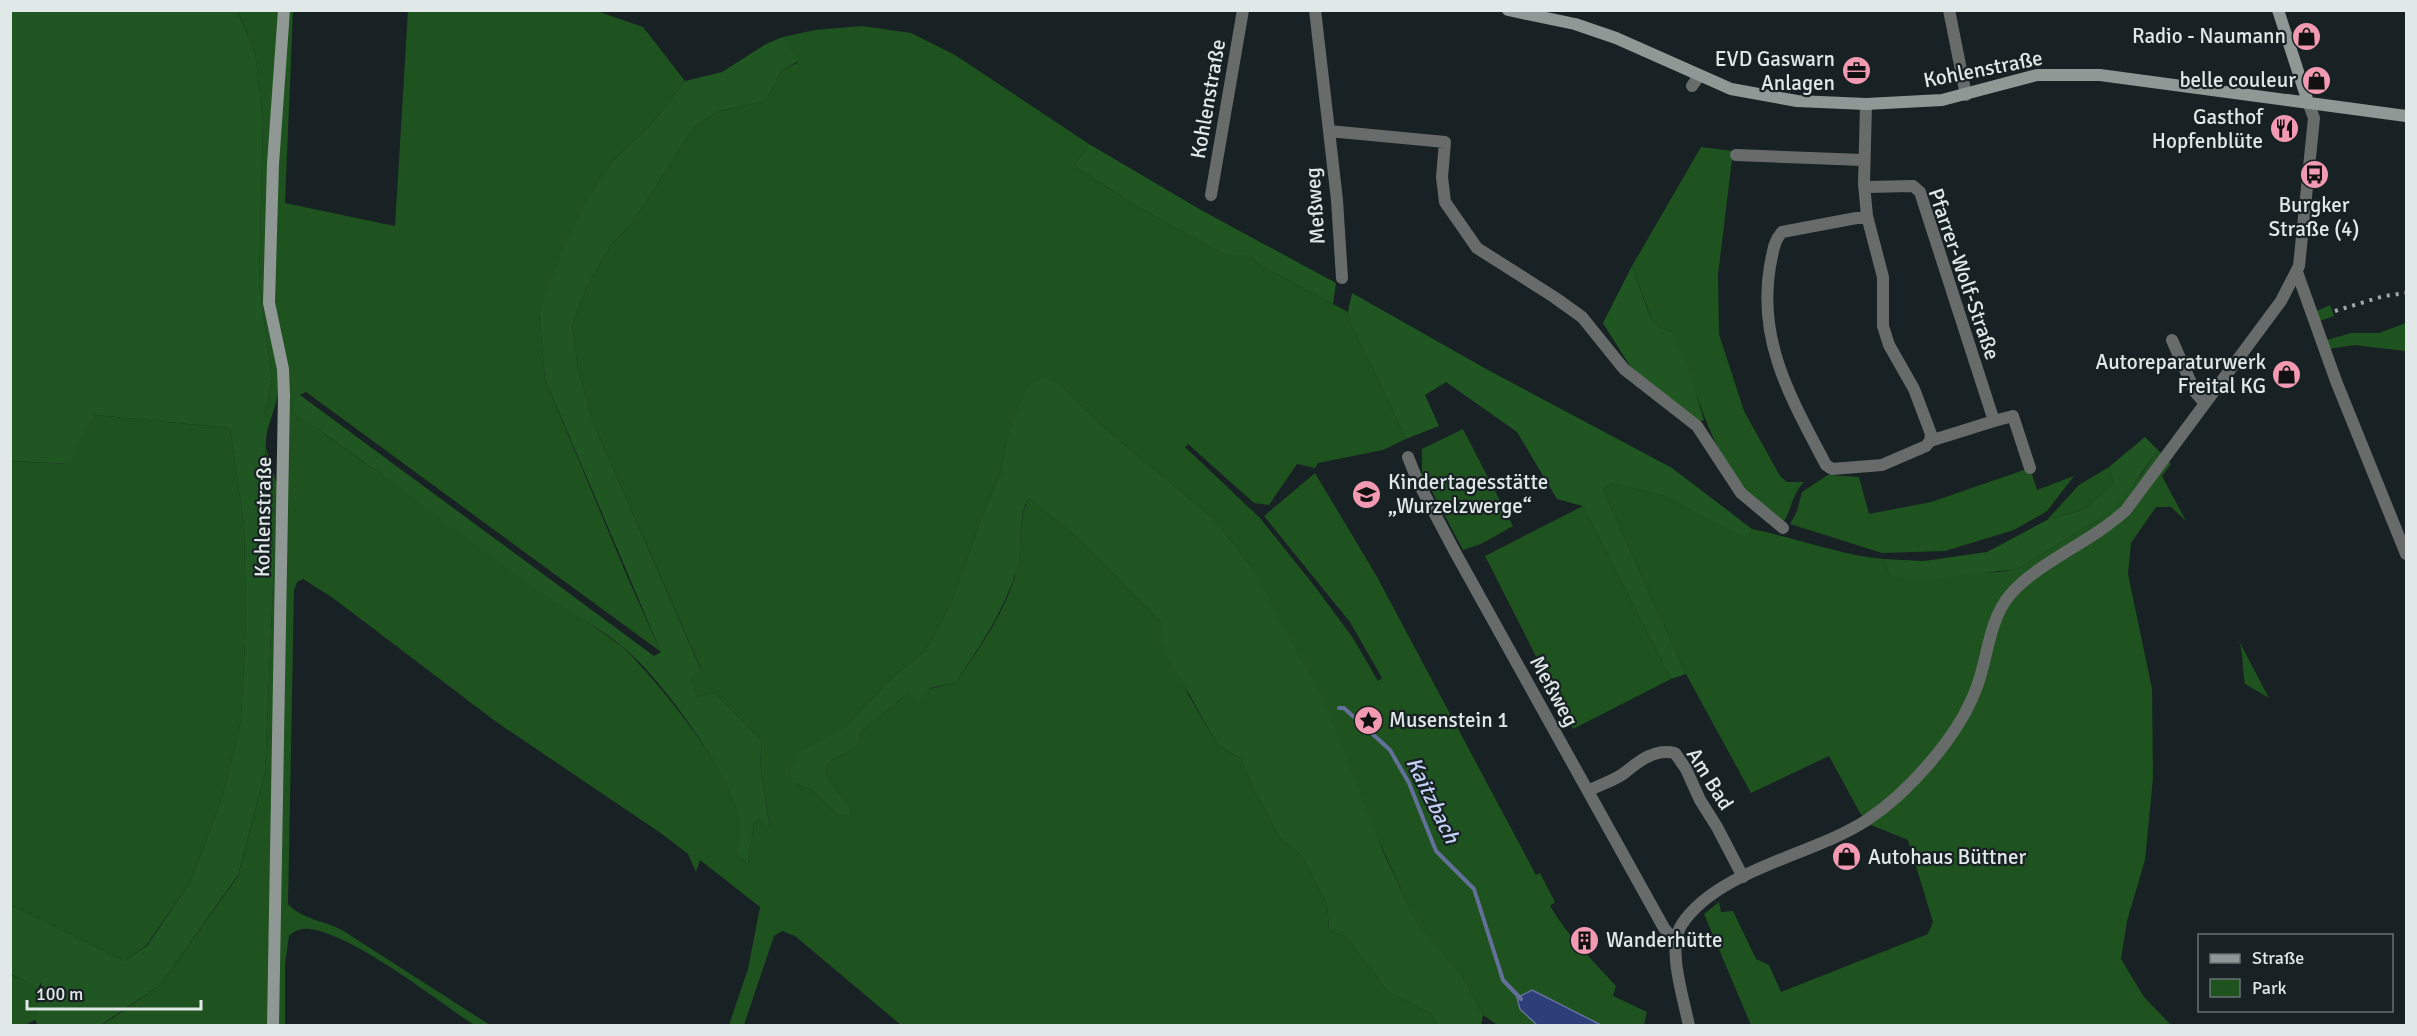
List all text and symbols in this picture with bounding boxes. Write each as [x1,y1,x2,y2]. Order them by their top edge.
shop icon: Radio - Naumann [2291,20,2323,52]
place label: Radio - Naumann [2132,23,2286,49]
street label: Kohlenstraße [1185,37,1231,161]
street label: Kohlenstraße [1921,45,2045,93]
place label: EVD Gaswarn Anlagen [1715,46,1835,96]
office icon: EVD Gaswarn Anlagen [1840,55,1872,87]
shop icon: belle couleur [2301,64,2333,96]
place label: belle couleur [2180,67,2296,93]
place label: Gasthof Hopfenblüte [2152,104,2264,154]
restaurant icon: Gasthof Hopfenblüte [2268,113,2300,145]
bus stop icon: Burgker Straße (4) [2298,158,2330,190]
street label: Meßweg [1299,167,1331,245]
street label: Pfarrer-Wolf-Straße [1922,185,2006,363]
place label: Burgker Straße (4) [2269,192,2359,242]
place label: Autoreparaturwerk Freital KG [2096,349,2266,399]
shop icon: Autoreparaturwerk Freital KG [2271,358,2303,390]
street label: Kohlenstraße [249,456,277,578]
place label: Kindertagesstätte „Wurzelzwerge“ [1388,469,1548,519]
school or university icon: Kindertagesstätte „Wurzelzwerge“ [1351,478,1383,510]
street label: Meßweg [1524,651,1584,731]
place icon: Musenstein 1 [1352,704,1384,736]
place label: Musenstein 1 [1389,707,1509,733]
street label: Am Bad [1681,743,1739,815]
water label: Kaitzbach [1400,752,1466,849]
shop icon: Autohaus Büttner [1831,841,1863,873]
place label: Autohaus Büttner [1868,844,2026,870]
building icon: Wanderhütte [1569,924,1601,956]
place label: Wanderhütte [1606,927,1723,953]
legend [2198,934,2393,1012]
text: Straße [2252,947,2304,969]
scale bar [27,973,201,1011]
text: Park [2252,977,2287,999]
text: 100 m [36,983,83,1005]

